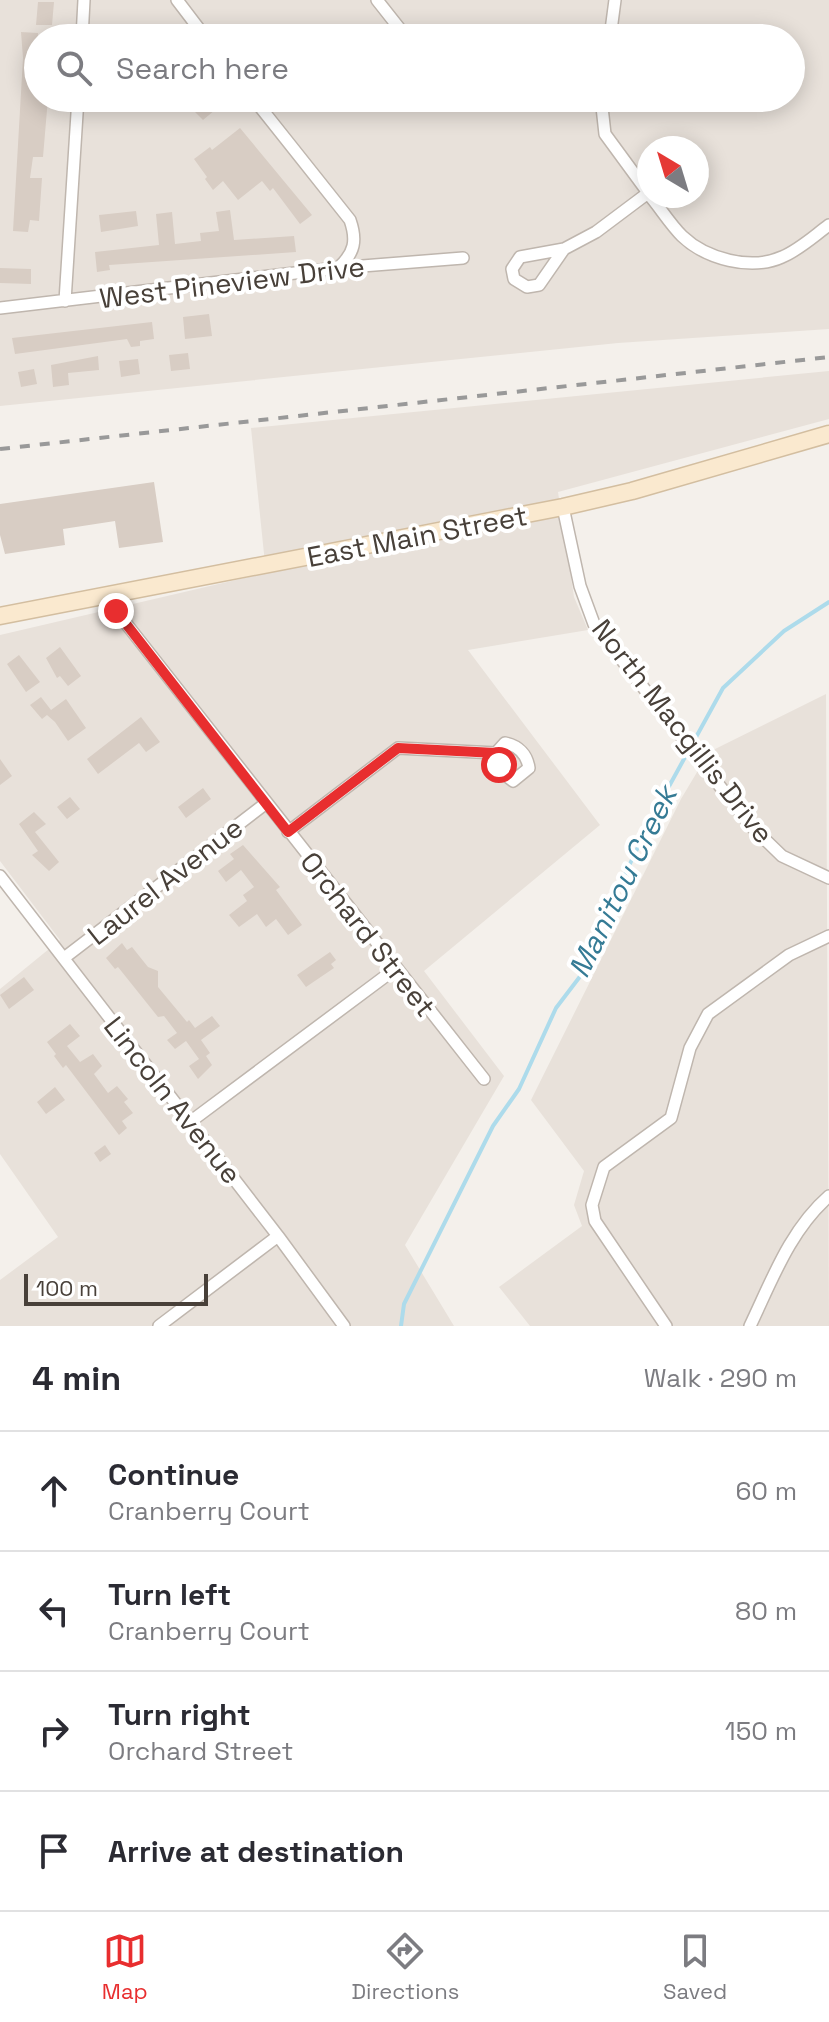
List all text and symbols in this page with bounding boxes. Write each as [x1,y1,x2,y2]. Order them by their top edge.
search box [24,24,805,112]
icon: search [52,46,96,90]
text: Search here [116,49,289,88]
north arrow [637,136,709,208]
street label: West Pineview Drive [97,248,367,316]
street label: East Main Street [304,497,530,575]
route end [98,593,134,629]
street label: North Macgillis Drive [584,612,782,850]
route start [481,747,517,783]
water label: Manitou Creek [559,777,687,984]
street label: Laurel Avenue [80,809,250,953]
street label: Orchard Street [292,844,444,1024]
street label: Lincoln Avenue [96,1009,250,1191]
scale bar [24,1270,208,1306]
text: 100 m [36,1274,98,1302]
text: 4 min [32,1357,121,1400]
text: Walk · 290 m [644,1361,797,1395]
text: Continue [108,1455,239,1494]
icon: ahead [32,1469,76,1513]
text: 60 m [735,1474,797,1508]
text: Cranberry Court [108,1494,310,1528]
text: Turn left [108,1575,231,1614]
icon: left [32,1589,76,1633]
text: 80 m [735,1594,797,1628]
text: Cranberry Court [108,1614,310,1648]
text: Turn right [108,1695,251,1734]
icon: right [32,1709,76,1753]
text: 150 m [725,1714,797,1748]
text: Orchard Street [108,1734,293,1768]
icon: arrive [32,1829,76,1873]
text: Arrive at destination [108,1832,404,1871]
tab: Map [102,1929,148,2005]
tab: Directions [351,1929,459,2005]
tab: Saved [663,1929,727,2005]

